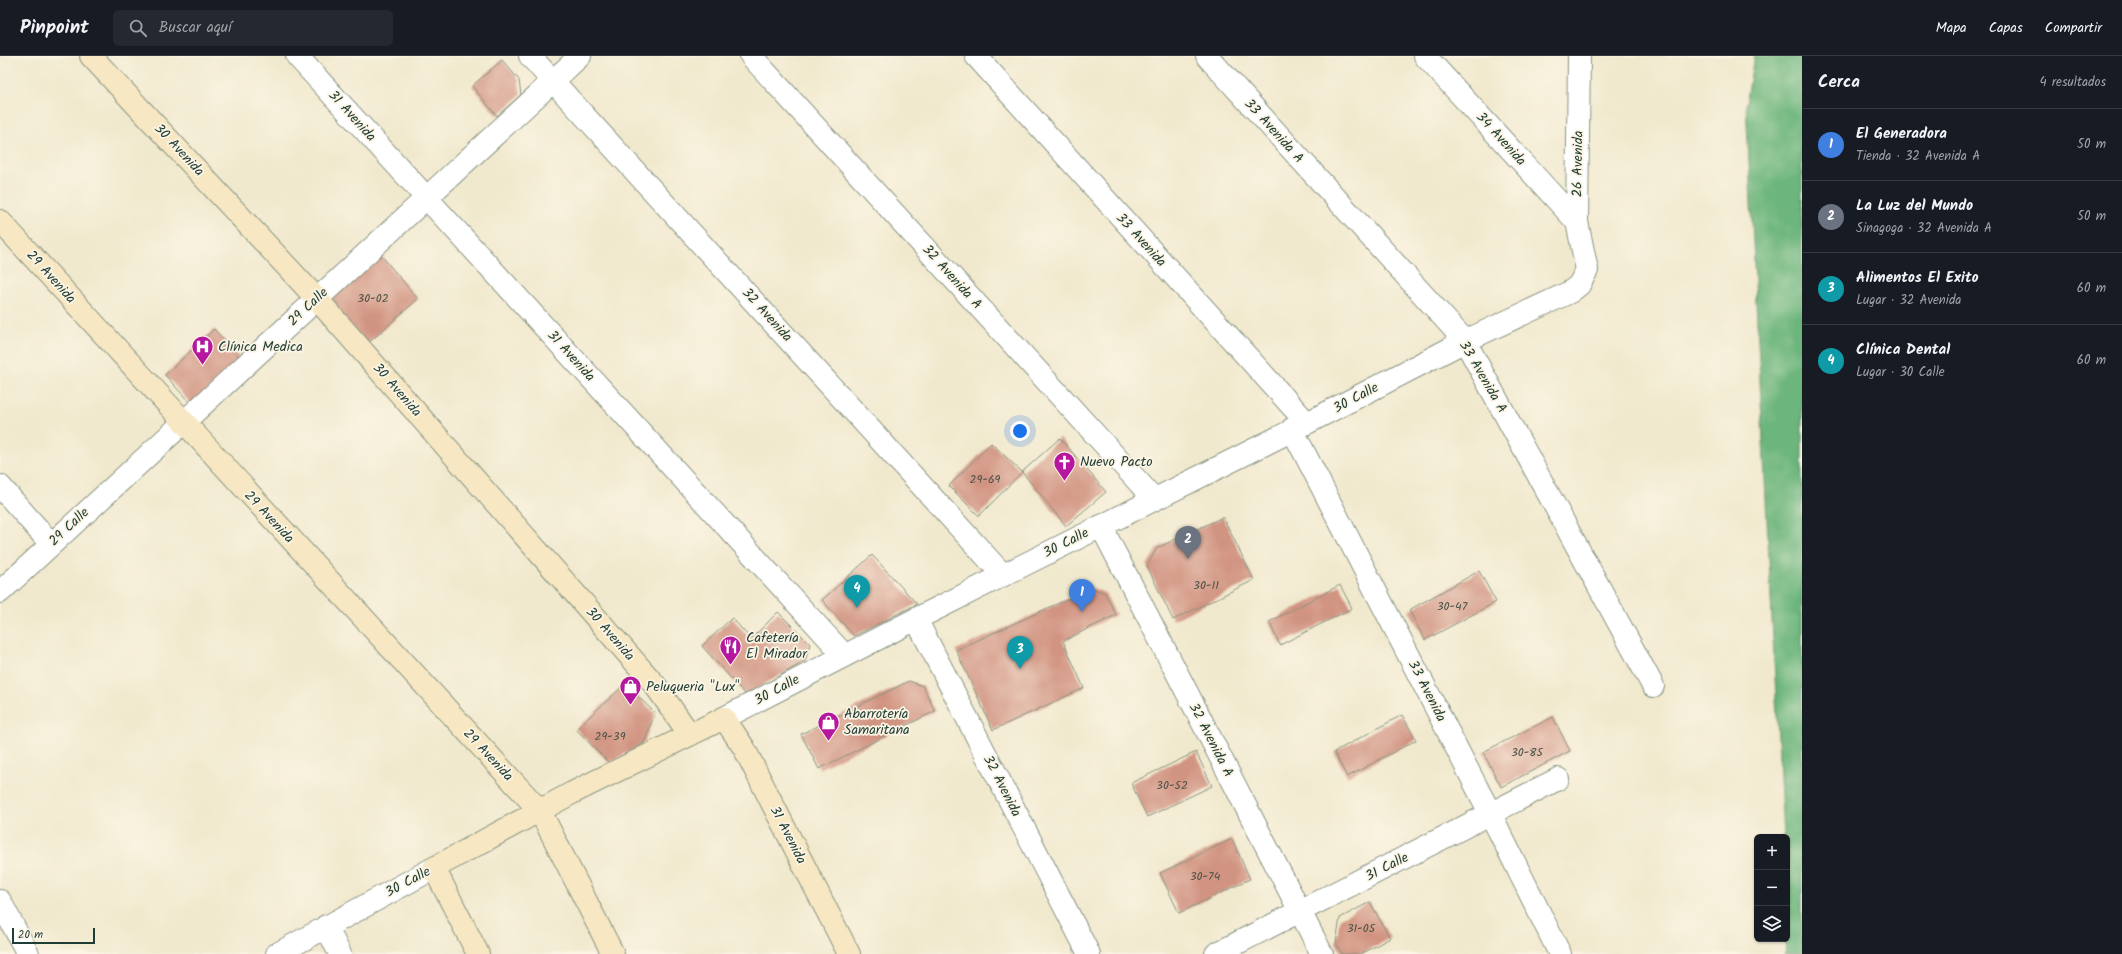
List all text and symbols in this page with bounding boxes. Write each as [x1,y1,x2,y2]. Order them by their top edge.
search box [113,10,393,46]
text: Pinpoint [20,13,89,43]
text: Buscar aquí [159,16,232,40]
icon: search [127,17,149,39]
text: Mapa [1936,17,1967,39]
text: Capas [1989,17,2023,39]
text: Compartir [2045,17,2102,39]
text: Cerca [1818,69,1860,96]
text: 4 resultados [2039,72,2106,93]
street label: 31 Avenida [323,85,381,147]
street label: 33 Avenida A [1239,94,1309,168]
street label: 34 Avenida [1471,107,1531,171]
street label: 30 Avenida [149,118,209,182]
text: El Generadora [1856,122,1947,146]
street label: 26 Avenida [1566,131,1590,197]
text: 1 [1829,134,1833,155]
text: 50 m [2077,134,2106,155]
text: Tienda · 32 Avenida A [1856,146,1980,167]
text: La Luz del Mundo [1856,194,1973,218]
text: 2 [1827,206,1835,227]
text: 50 m [2077,206,2106,227]
street label: 33 Avenida [1111,208,1171,272]
text: Sinagoga · 32 Avenida A [1856,218,1992,239]
street label: 32 Avenida A [917,240,987,314]
street label: 29 Avenida [21,245,81,309]
text: Alimentos El Exito [1856,266,1979,290]
text: 3 [1827,278,1835,299]
text: 60 m [2077,278,2106,299]
street label: 29 Calle [283,282,334,332]
street label: 32 Avenida [736,283,798,347]
house number: 30-02 [357,289,389,308]
text: Lugar · 32 Avenida [1856,290,1961,311]
street label: 31 Avenida [542,325,600,387]
hospital icon: Clínica Medica [190,334,216,367]
place label: Clínica Medica [218,336,303,358]
street label: 33 Avenida A [1453,337,1513,417]
text: Clínica Dental [1856,338,1950,362]
text: 4 [1827,350,1835,371]
text: 60 m [2077,350,2106,371]
street label: 30 Avenida [367,358,427,422]
text: Lugar · 30 Calle [1856,362,1945,383]
street label: 30 Calle [1329,377,1383,419]
your location [1010,421,1030,441]
church icon: Nuevo Pacto [1051,449,1077,482]
place label: Nuevo Pacto [1080,451,1153,473]
house number: 29-69 [970,470,1001,489]
street label: 29 Avenida [239,485,299,549]
street label: 29 Calle [44,502,95,552]
street label: 30 Calle [1039,522,1093,564]
pin: 2 [1175,526,1201,559]
pin: 4 [844,575,870,608]
house number: 30-11 [1193,576,1219,595]
pin: 1 [1069,579,1095,612]
house number: 30-47 [1437,597,1468,616]
street label: 30 Avenida [580,602,640,666]
place label: Cafetería El Mirador [746,627,808,665]
restaurant icon: Cafetería El Mirador [718,633,744,666]
pin: 3 [1007,636,1033,669]
street label: 33 Avenida [1402,656,1452,726]
street label: 30 Calle [750,669,804,711]
shop icon: Peluqueria "Lux" [617,674,643,707]
place label: Peluqueria "Lux" [646,676,740,698]
street label: 32 Avenida A [1183,699,1239,781]
place label: Abarrotería Samaritana [844,703,910,741]
shop icon: Abarrotería Samaritana [815,709,841,742]
street label: 29 Avenida [458,723,518,787]
house number: 29-39 [594,727,626,746]
house number: 30-85 [1511,743,1545,762]
street label: 32 Avenida [977,751,1027,821]
house number: 30-52 [1156,776,1188,795]
street label: 31 Avenida [764,802,812,868]
map controls [1754,834,1790,942]
button: + [1754,834,1790,870]
street label: 31 Calle [1361,846,1413,887]
street label: 30 Calle [381,861,435,903]
house number: 30-74 [1190,867,1221,886]
button: − [1754,870,1790,906]
button: layers [1754,906,1790,942]
house number: 31-05 [1347,919,1377,938]
scale bar [12,926,95,945]
text: 20 m [18,926,43,944]

